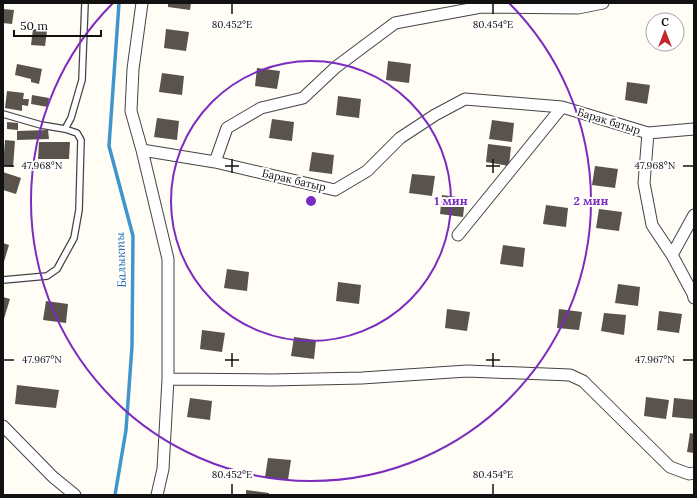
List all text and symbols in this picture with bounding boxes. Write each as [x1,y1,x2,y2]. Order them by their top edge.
scale bar [14,12,101,38]
north arrow [645,12,685,52]
text: С [661,15,669,29]
text: 50 m [20,18,48,33]
text: 80.452°E [212,18,252,31]
text: 80.454°E [473,18,513,31]
street label: Барак батыр [576,105,643,137]
text: 47.968°N [22,159,63,172]
text: 47.968°N [635,159,676,172]
street label: Барак батыр [261,166,328,194]
text: 1 мин [434,193,468,208]
text: 2 мин [573,193,609,208]
centre of rings [304,194,318,208]
water label: Балыкты [112,232,129,288]
text: 47.967°N [22,353,62,366]
text: 47.967°N [635,353,675,366]
text: 80.452°E [212,468,252,481]
text: 80.454°E [473,468,513,481]

